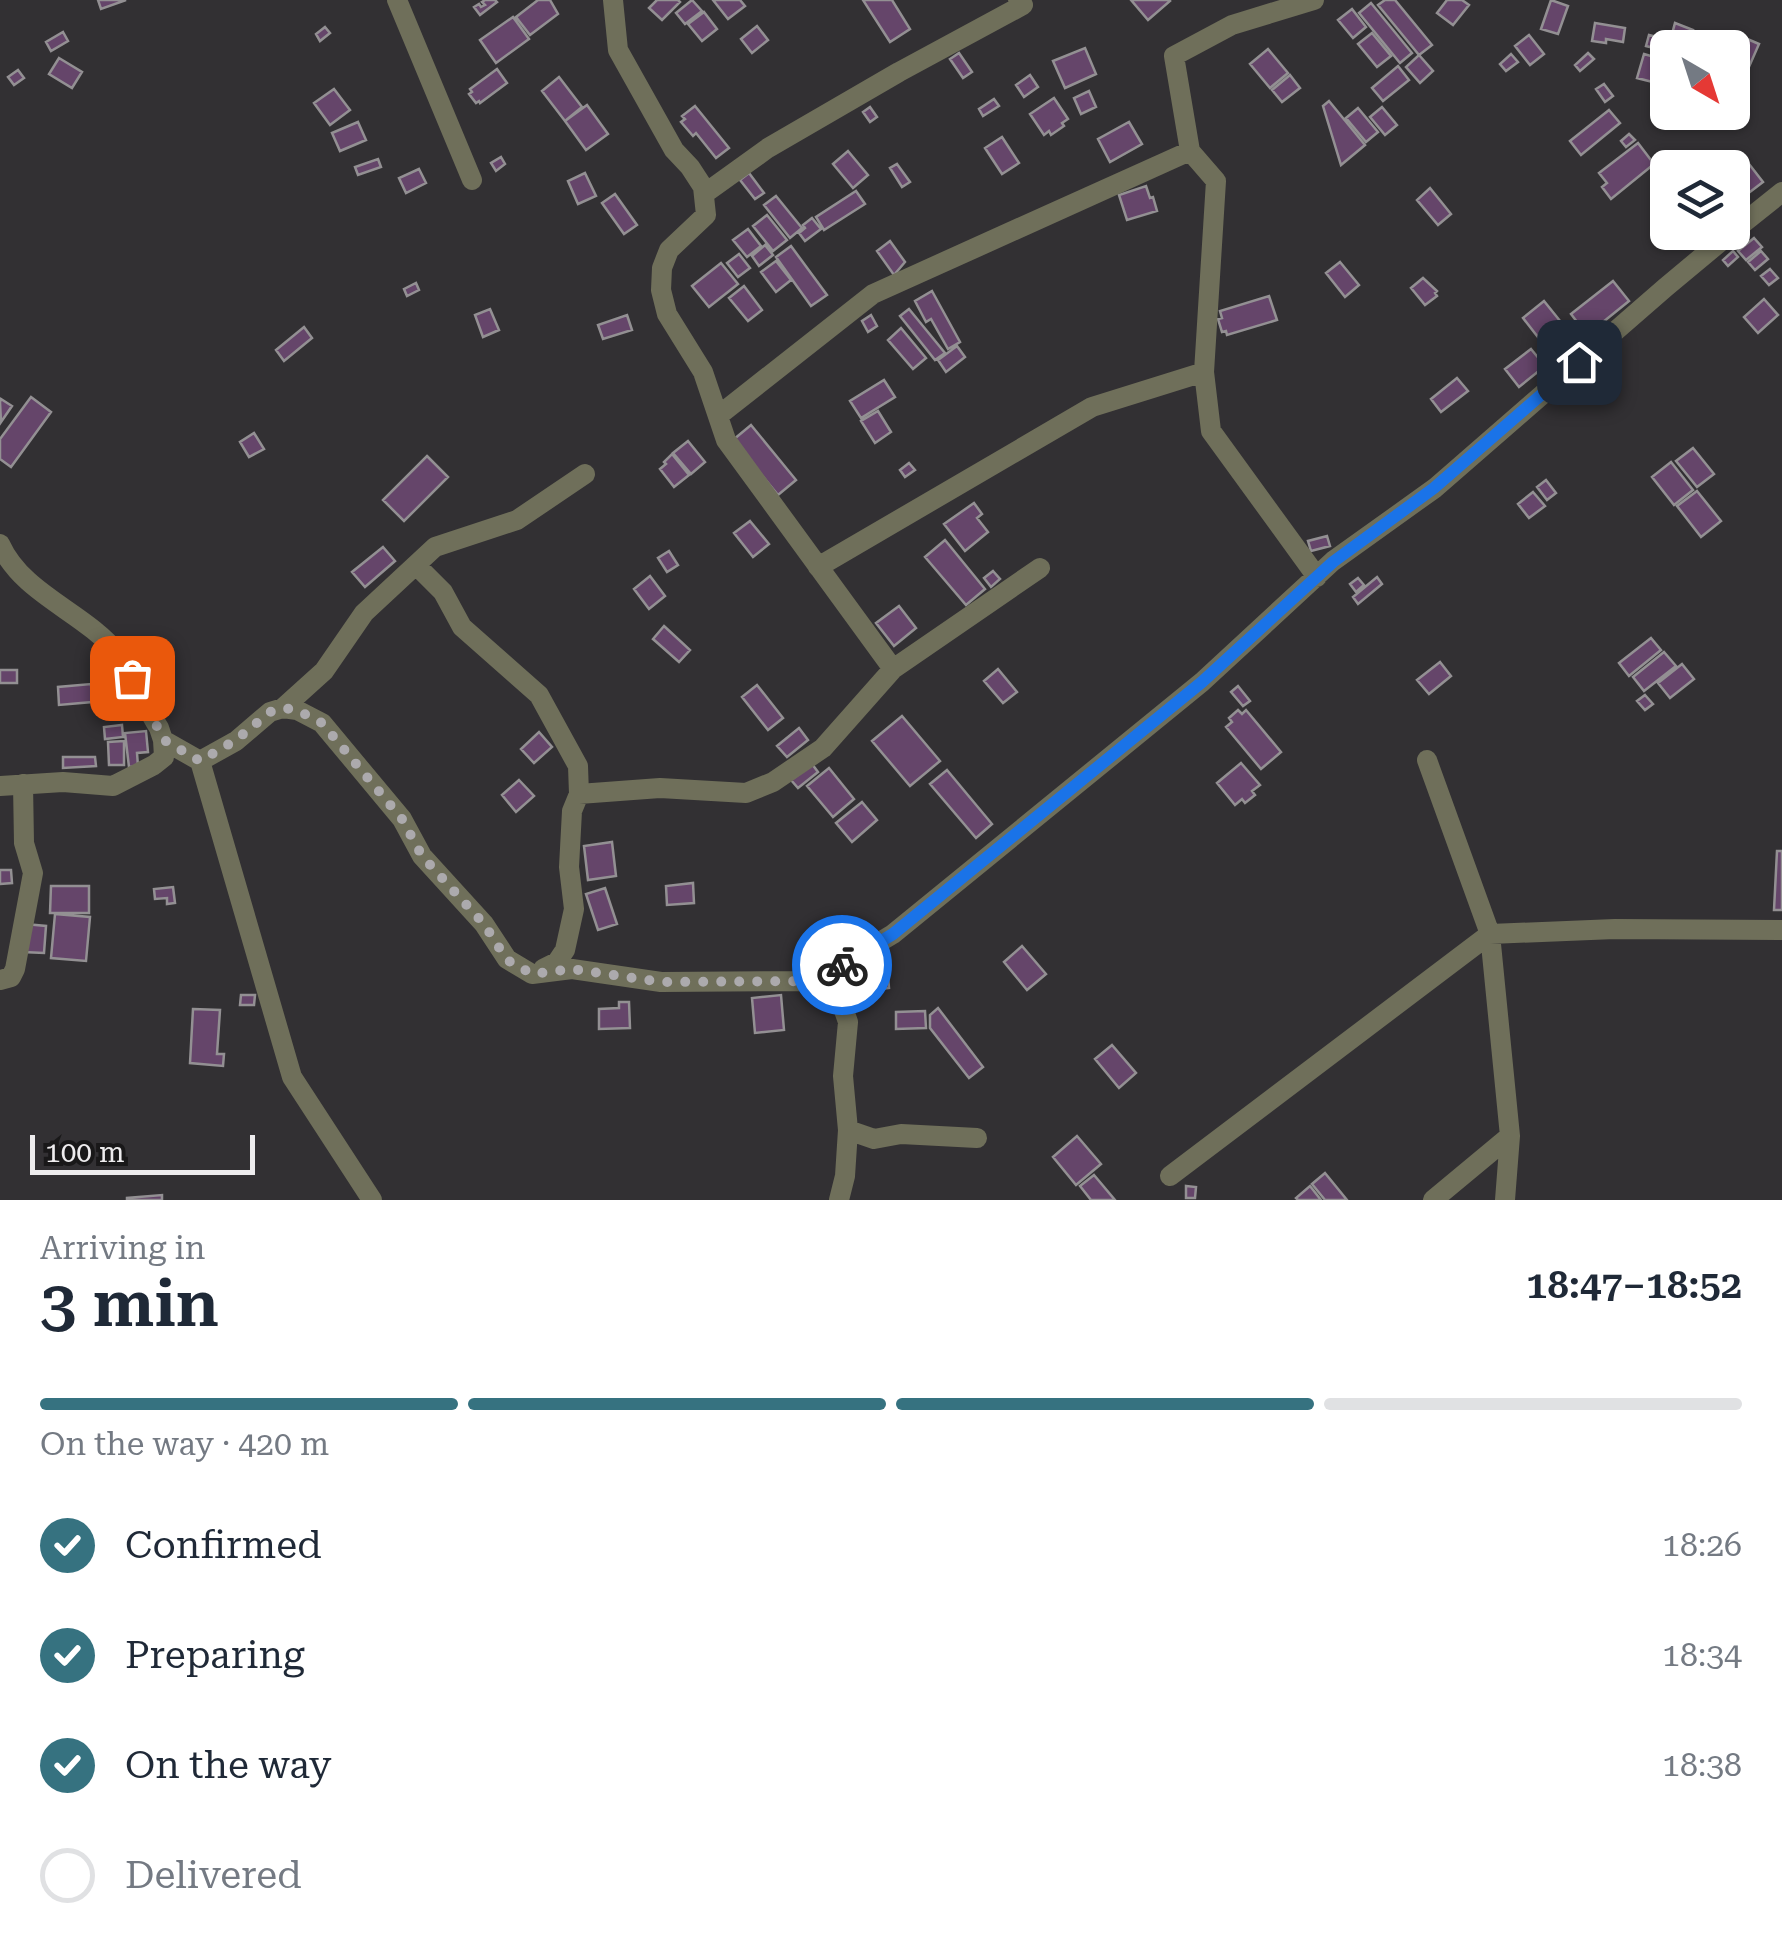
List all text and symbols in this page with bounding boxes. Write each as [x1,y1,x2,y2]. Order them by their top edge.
north arrow [1650,30,1750,130]
map controls [1650,30,1750,250]
button: layers [1650,150,1750,250]
pin [1537,320,1622,405]
icon: home [1552,335,1607,390]
pin [90,636,175,721]
icon: bag [105,651,160,706]
courier [792,915,892,1015]
icon: bike [815,938,870,993]
scale bar [30,1130,255,1174]
text: 100 m [45,1136,125,1169]
text: Arriving in [40,1229,205,1267]
text: 18:47–18:52 [1526,1263,1742,1307]
text: 3 min [40,1266,219,1342]
text: On the way · 420 m [40,1425,329,1463]
icon: check [40,1518,95,1573]
text: Confirmed [125,1523,322,1567]
text: 18:26 [1662,1526,1742,1564]
icon: check [40,1628,95,1683]
text: Preparing [125,1633,305,1677]
text: 18:34 [1662,1636,1742,1674]
icon: check [40,1738,95,1793]
text: On the way [125,1743,331,1787]
text: 18:38 [1662,1746,1742,1784]
text: Delivered [125,1853,302,1897]

